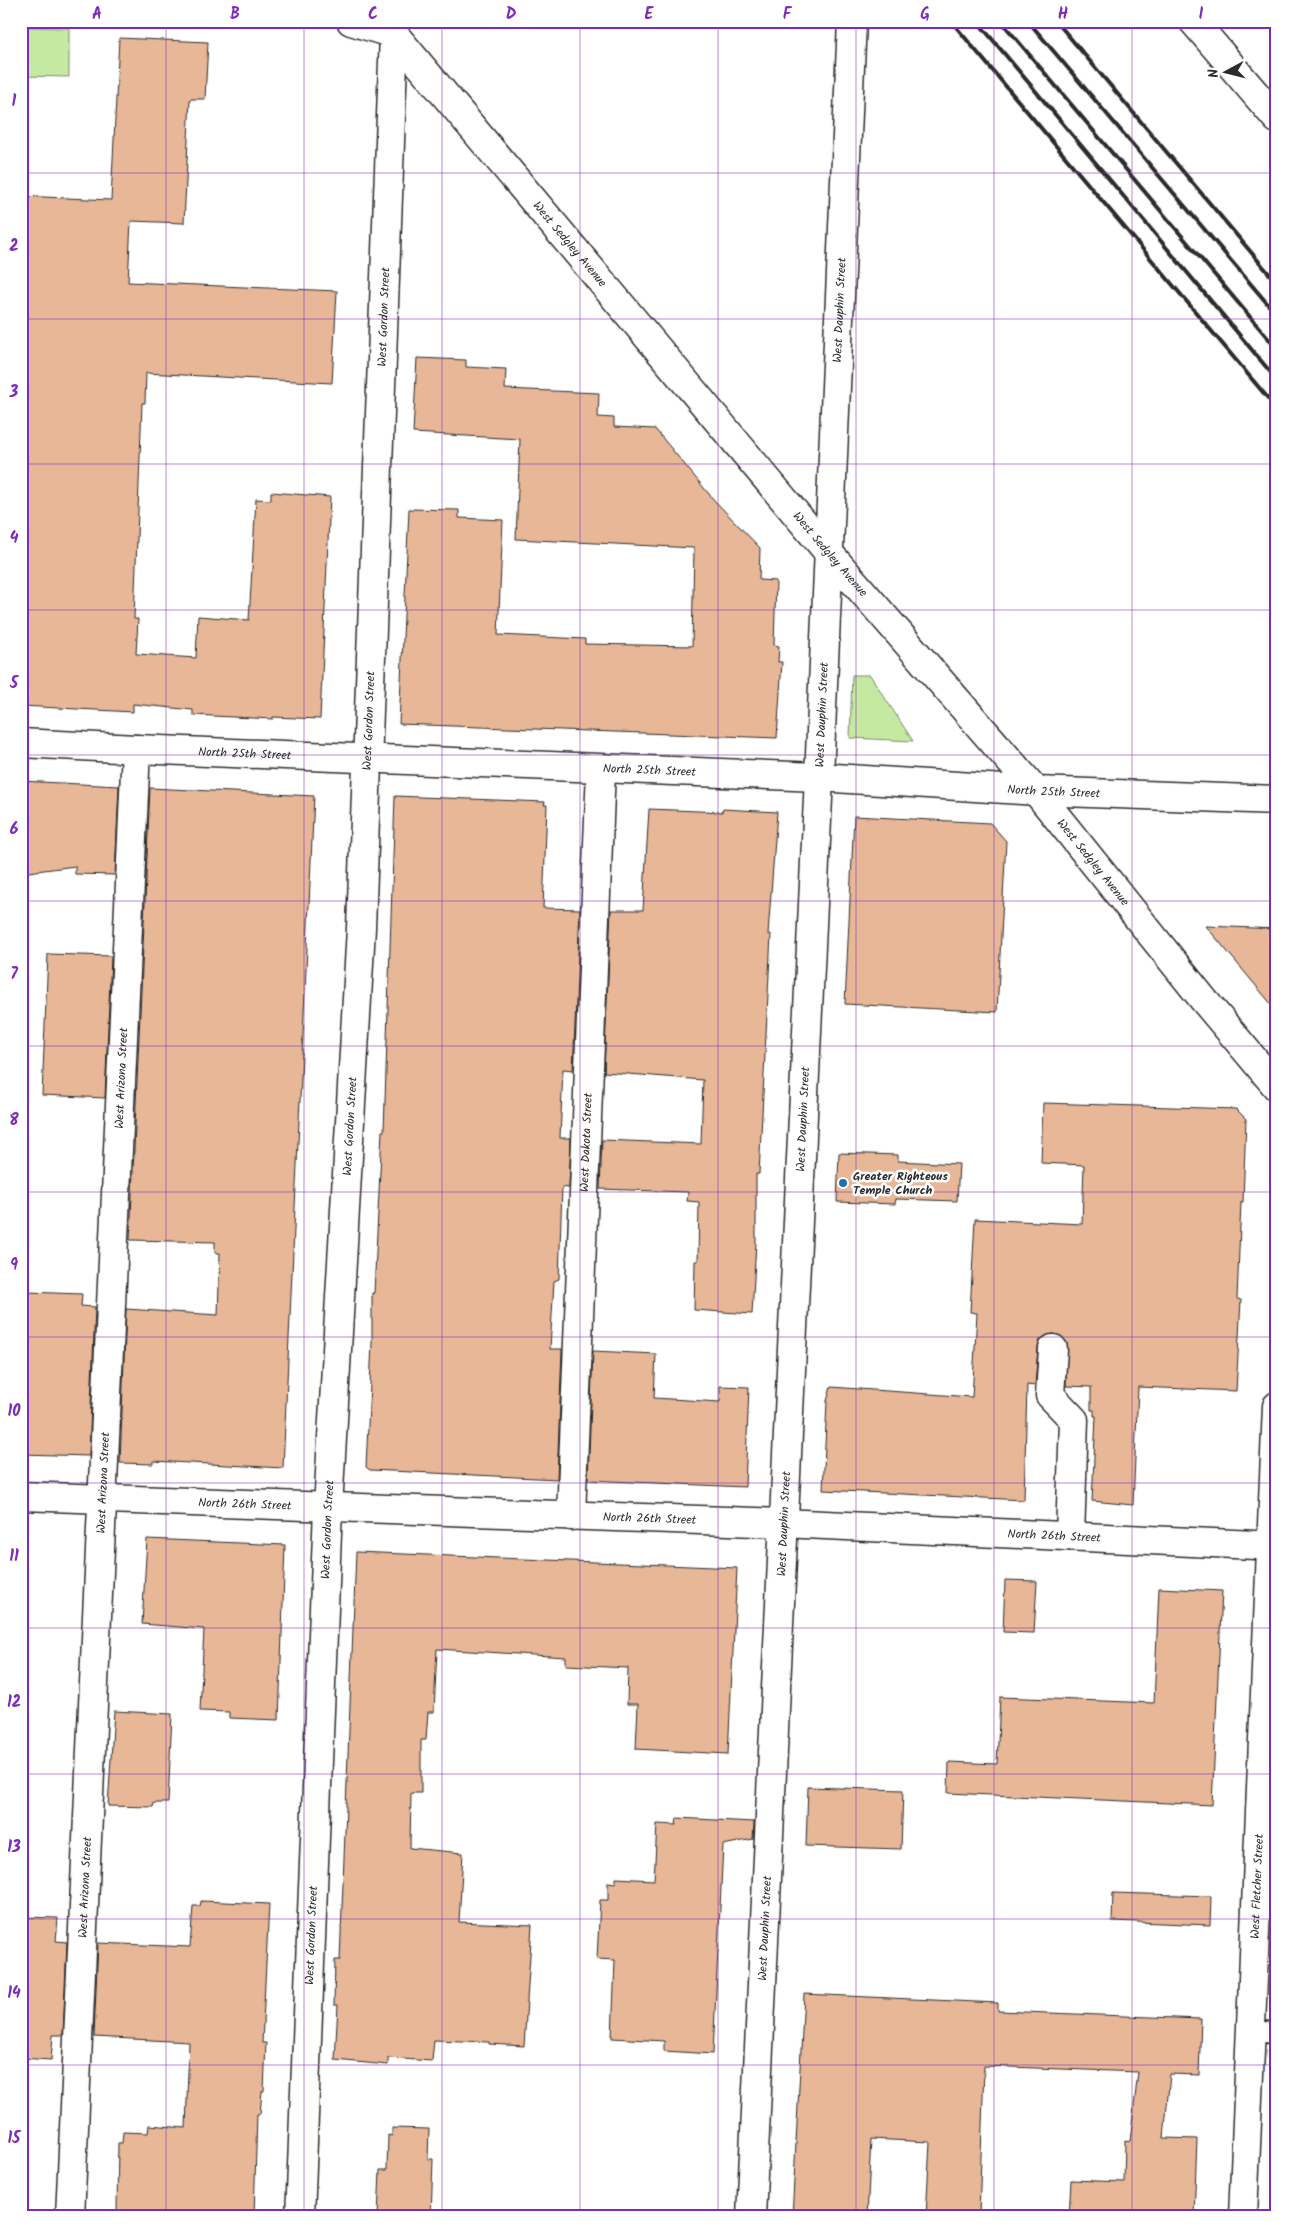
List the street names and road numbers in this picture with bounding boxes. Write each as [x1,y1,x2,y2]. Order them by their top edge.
street label: West Sedgley Avenue [528,197,612,292]
street label: West Dauphin Street [828,257,852,363]
street label: West Gordon Street [373,267,395,367]
street label: West Sedgley Avenue [788,508,872,602]
street label: West Dauphin Street [810,661,834,768]
street label: West Gordon Street [358,670,380,771]
street label: North 25th Street [198,743,292,765]
street label: North 25th Street [602,759,697,782]
street label: North 25th Street [1007,780,1101,803]
street label: West Sedgley Avenue [1052,815,1134,911]
street label: West Arizona Street [110,1027,133,1129]
street label: West Dauphin Street [791,1066,815,1172]
street label: West Gordon Street [338,1076,363,1176]
street label: West Dakota Street [575,1092,598,1192]
street label: West Arizona Street [92,1431,115,1534]
street label: West Dauphin Street [772,1470,796,1577]
street label: West Gordon Street [316,1479,340,1580]
street label: North 26th Street [198,1493,292,1516]
street label: North 26th Street [603,1508,697,1530]
street label: North 26th Street [1007,1524,1102,1548]
street label: West Fletcher Street [1246,1833,1269,1939]
street label: West Arizona Street [74,1836,97,1939]
street label: West Dauphin Street [753,1875,777,1981]
street label: West Gordon Street [300,1885,323,1985]

